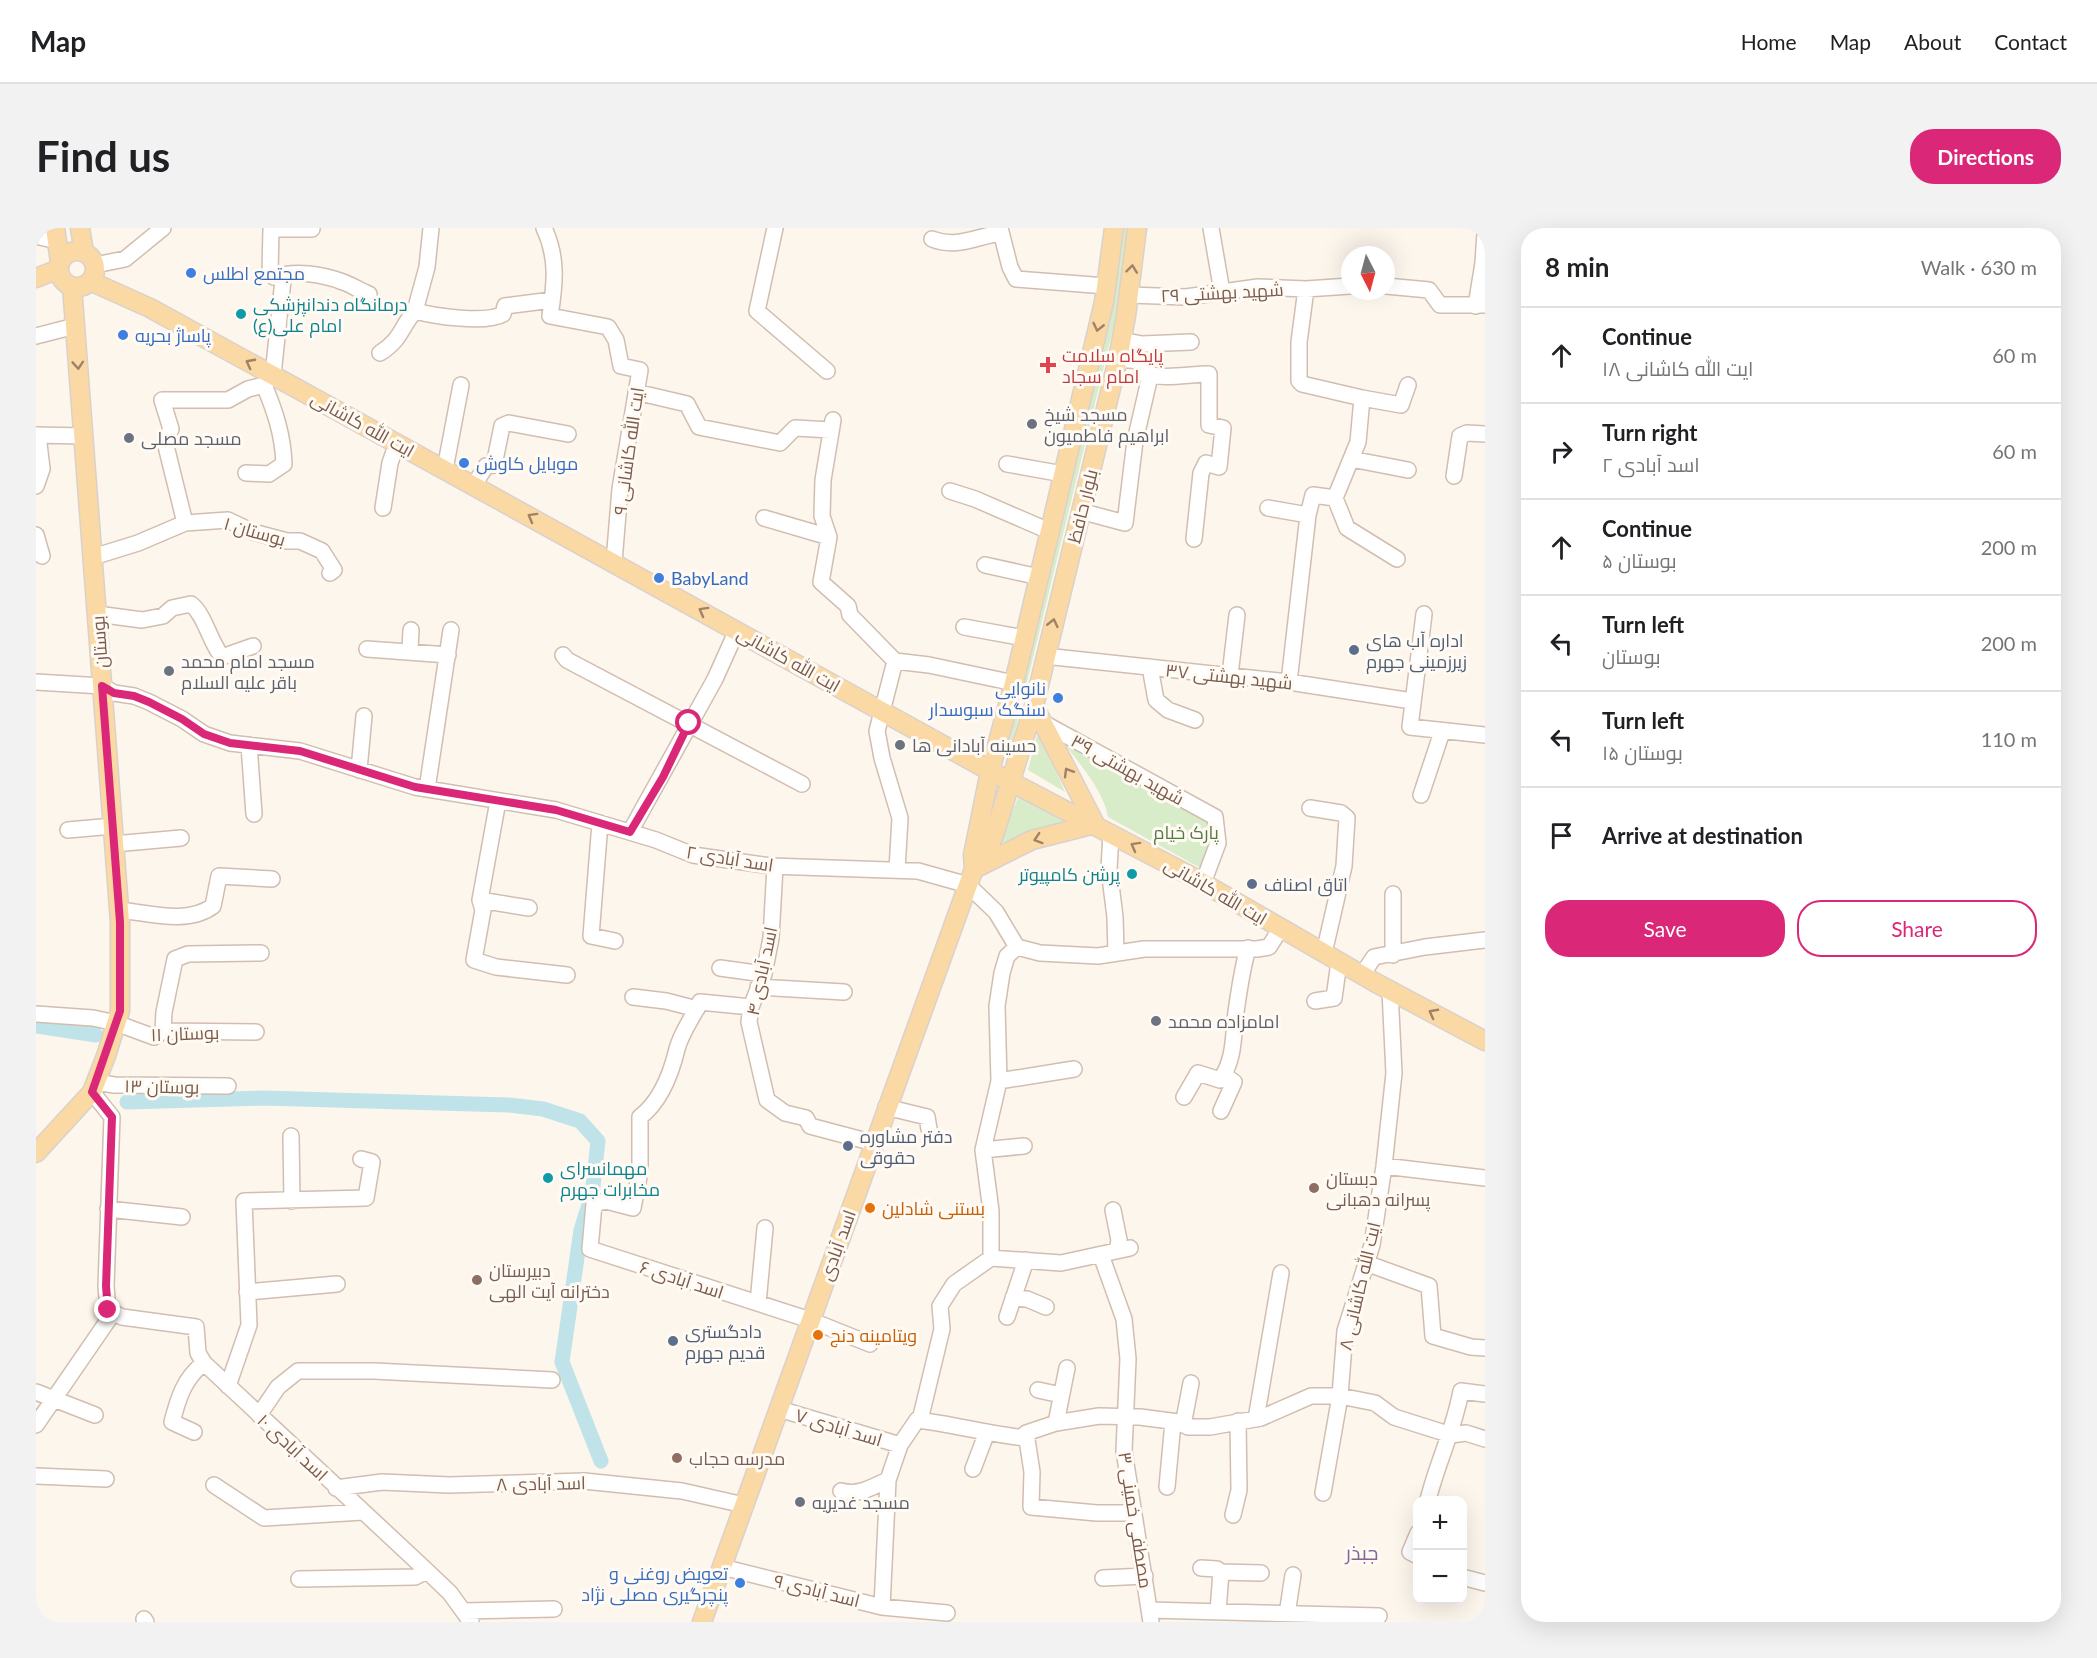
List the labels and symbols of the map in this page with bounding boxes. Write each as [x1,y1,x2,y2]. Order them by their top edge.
north arrow [1341,246,1395,300]
place label: مجتمع اطلس [203,262,305,286]
one-way arrow [1125,264,1138,273]
marker: مجتمع اطلس [184,266,198,280]
street label: شهید بهشتی ۲۹ [1160,278,1284,307]
place label: درمانگاه دندانپزشکی امام علی(ع) [253,293,407,338]
marker: درمانگاه دندانپزشکی امام علی(ع) [234,307,248,321]
one-way arrow [1092,322,1105,332]
place label: پاساژ بحریه [135,324,211,348]
marker: پاساژ بحریه [116,328,130,342]
place label: پایگاه سلامت امام سجاد [1062,344,1164,389]
marker: پایگاه سلامت امام سجاد [1039,356,1057,374]
one-way arrow [246,359,256,370]
one-way arrow [71,360,84,370]
street label: ایت الله کاشانی ۹ [608,386,649,516]
street label: ایت الله کاشانی [307,387,419,462]
place label: مسجد شیخ ابراهیم فاطمیون [1044,403,1169,448]
marker: مسجد شیخ ابراهیم فاطمیون [1025,417,1039,431]
place label: مسجد مصلی [141,427,241,450]
marker: مسجد مصلی [122,431,136,445]
place label: موبایل کاوش [476,452,578,475]
marker: موبایل کاوش [457,456,471,470]
street label: بلوار حافظ [1062,467,1103,546]
street label: بوستان ۱ [221,512,288,551]
one-way arrow [527,513,538,524]
place label: BabyLand [671,567,749,589]
marker: BabyLand [652,571,666,585]
one-way arrow [698,607,709,618]
street label: بوستان [86,615,113,669]
one-way arrow [1046,618,1059,628]
street label: ایت الله کاشانی [733,622,845,697]
place label: اداره آب های زیرزمینی جهرم [1366,629,1467,674]
marker: اداره آب های زیرزمینی جهرم [1347,643,1361,657]
place label: مسجد امام محمد باقر علیه السلام [181,650,315,695]
street label: شهید بهشتی ۳۷ [1164,658,1294,695]
marker: مسجد امام محمد باقر علیه السلام [162,664,176,678]
place label: نانوایی سنگک سبوسدار [928,677,1046,721]
marker: نانوایی سنگک سبوسدار [1051,691,1065,705]
route start [675,709,701,735]
street label: شهید بهشتی ۳۹ [1067,729,1188,810]
place label: حسینه آبادانی ها [912,734,1037,757]
marker: حسینه آبادانی ها [893,738,907,752]
one-way arrow [1064,768,1075,778]
park label: پارک خیام [1153,821,1219,845]
one-way arrow [1033,832,1044,844]
street label: اسد آبادی ۲ [685,840,775,877]
one-way arrow [1131,842,1141,853]
street label: ایت الله کاشانی [1160,853,1271,930]
place label: پرشن کامپیوتر [1018,863,1120,887]
marker: پرشن کامپیوتر [1125,867,1139,881]
place label: اتاق اصناف [1264,873,1348,897]
marker: اتاق اصناف [1245,877,1259,891]
street label: اسد آبادی ۴ [741,925,782,1018]
one-way arrow [1429,1009,1440,1020]
place label: امامزاده محمد [1168,1010,1280,1033]
marker: امامزاده محمد [1149,1014,1163,1028]
street label: بوستان ۱۱ [150,1021,220,1046]
street label: بوستان ۱۳ [124,1074,200,1099]
place label: دفتر مشاوره حقوقی [860,1125,952,1169]
marker: دفتر مشاوره حقوقی [841,1139,855,1153]
place label: مهمانسرای مخابرات جهرم [560,1157,660,1202]
place label: دبستان پسرانه دهبانی [1326,1167,1431,1212]
marker: مهمانسرای مخابرات جهرم [541,1171,555,1185]
marker: دبستان پسرانه دهبانی [1307,1181,1321,1195]
place label: بستنی شادلین [882,1197,985,1220]
marker: بستنی شادلین [863,1201,877,1215]
street label: اسد آبادی [814,1207,861,1284]
street label: ایت الله کاشانی ۸ [1334,1220,1385,1352]
street label: اسد آبادی ۶ [637,1255,727,1304]
place label: دبیرستان دخترانه آیت الهی [489,1259,610,1303]
marker: دبیرستان دخترانه آیت الهی [470,1273,484,1287]
route end [94,1296,120,1322]
place label: دادگستری قدیم جهرم [685,1320,765,1365]
place label: ویتامینه دنج [830,1324,917,1348]
marker: ویتامینه دنج [811,1328,825,1342]
marker: دادگستری قدیم جهرم [666,1334,680,1348]
street label: اسد آبادی ۷ [793,1403,885,1452]
street label: اسد آبادی ۱۰ [252,1409,333,1486]
place label: مدرسه حجاب [689,1447,785,1470]
street label: مصطفی خمینی ۳ [1113,1450,1158,1590]
marker: مدرسه حجاب [670,1451,684,1465]
street label: اسد آبادی ۸ [496,1471,586,1496]
place label: مسجد غدیریه [812,1491,910,1514]
marker: مسجد غدیریه [793,1495,807,1509]
district label: جبذر [1345,1540,1378,1565]
place label: تعویض روغنی و پنچرگیری مصلی نژاد [581,1562,728,1607]
street label: اسد آبادی ۹ [772,1569,862,1612]
marker: تعویض روغنی و پنچرگیری مصلی نژاد [733,1576,747,1590]

